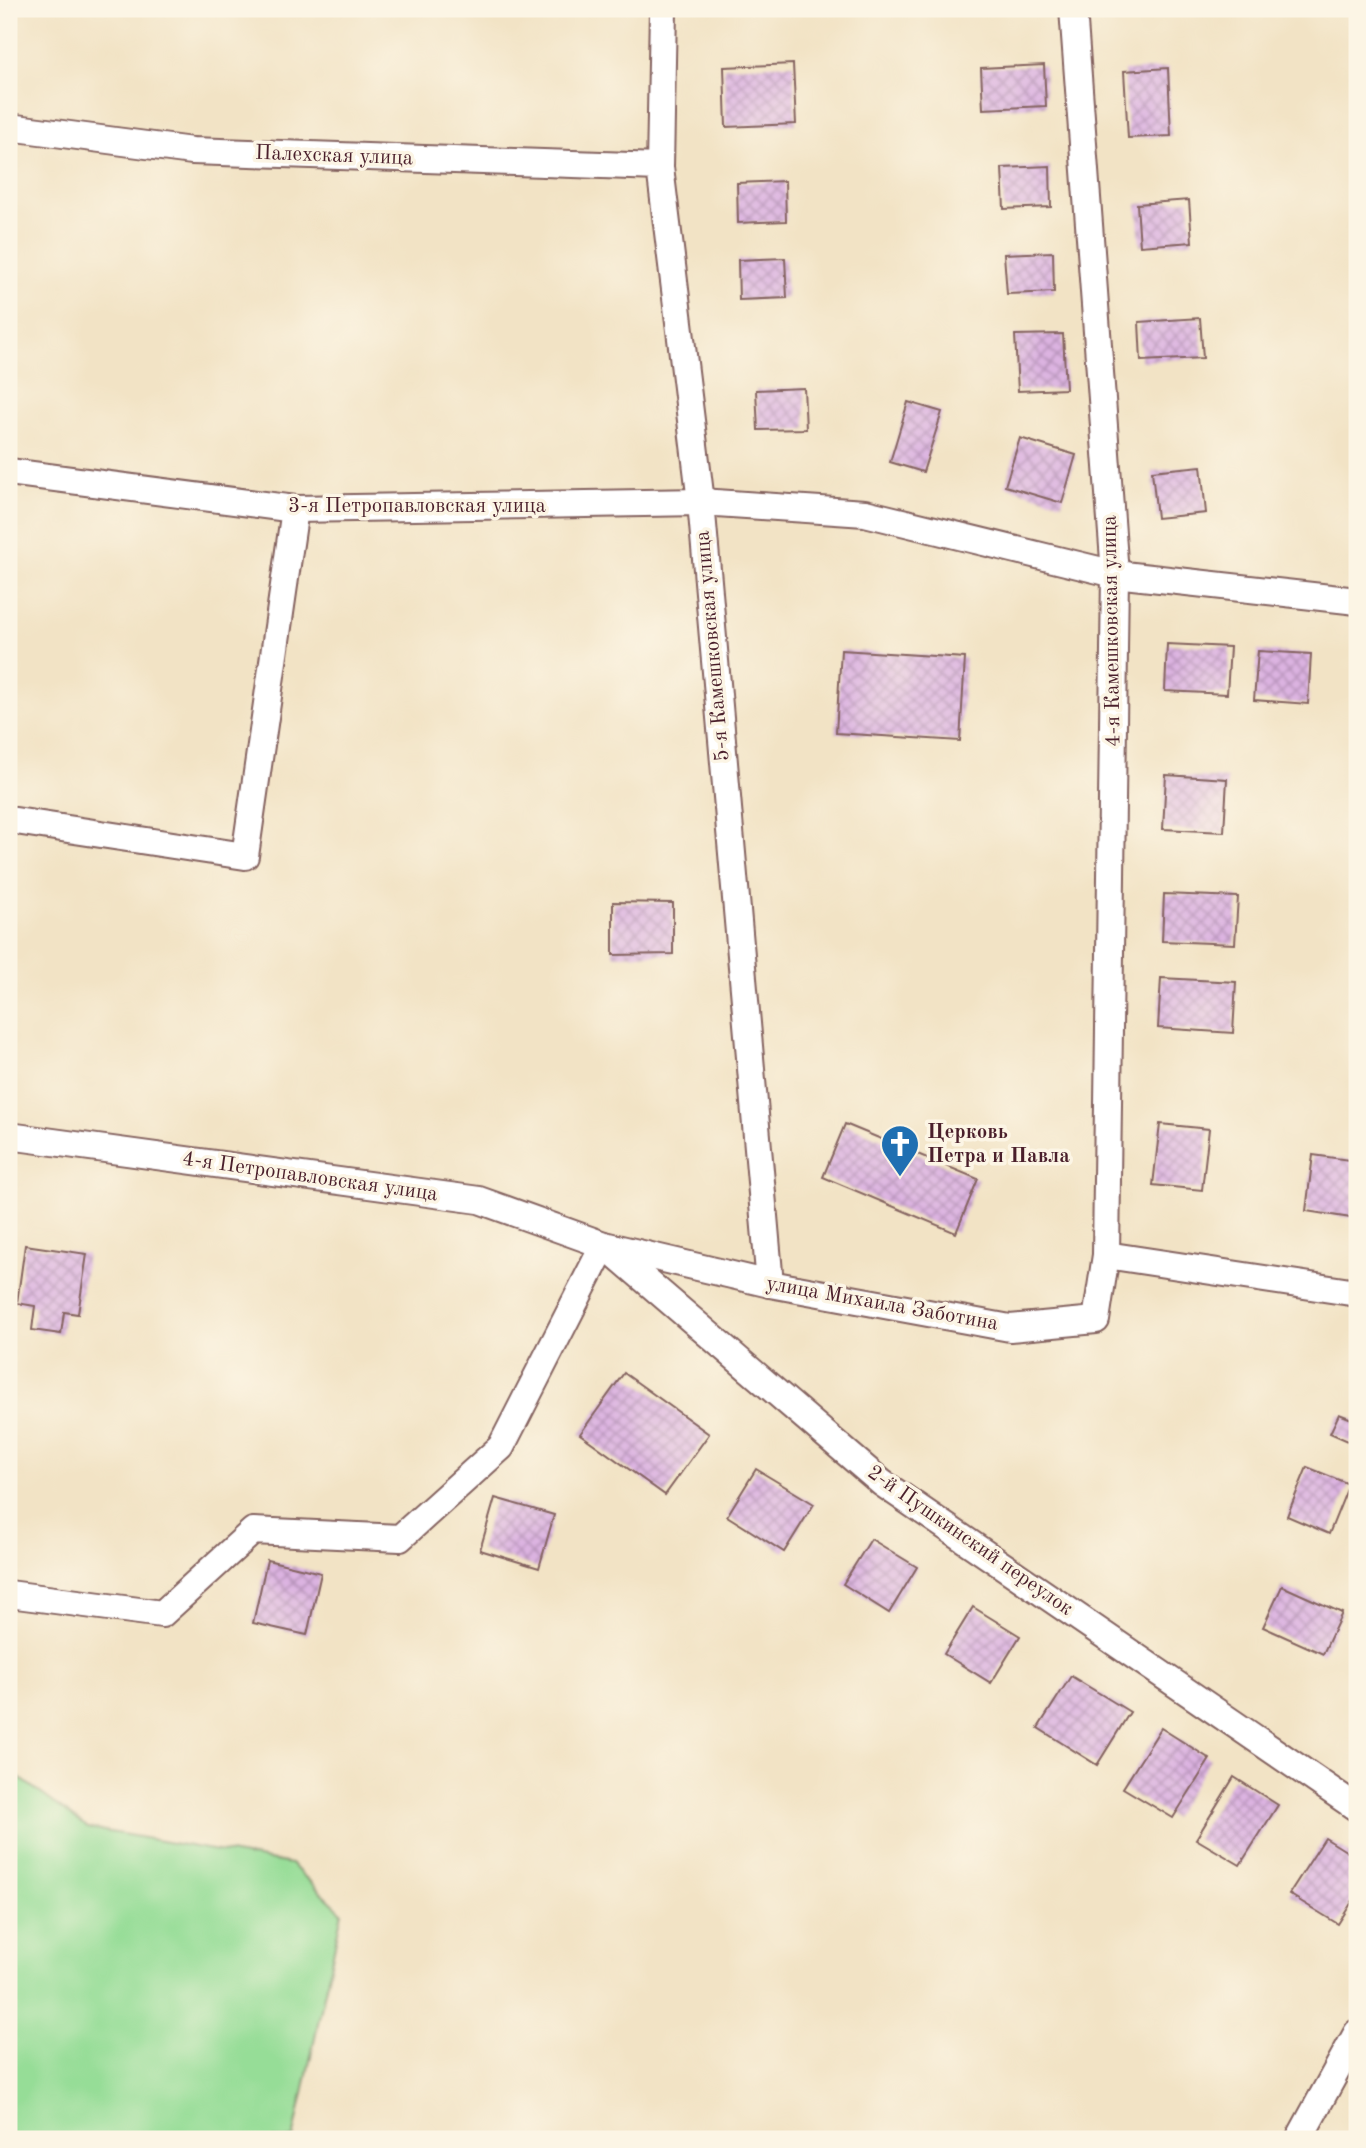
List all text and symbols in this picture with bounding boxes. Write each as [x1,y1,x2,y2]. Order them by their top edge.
street label: Палехская улица [255,143,413,169]
street label: 3-я Петропавловская улица [288,496,546,517]
street label: 4-я Камешковская улица [1099,515,1125,747]
street label: 5-я Камешковская улица [692,530,734,762]
place label: Церковь Петра и Павла [927,1122,1070,1167]
church icon: Церковь Петра и Павла [879,1123,921,1178]
street label: 4-я Петропавловская улица [181,1149,439,1205]
street label: улица Михаила Заботина [764,1273,1000,1335]
street label: 2-й Пушкинский переулок [863,1462,1077,1620]

